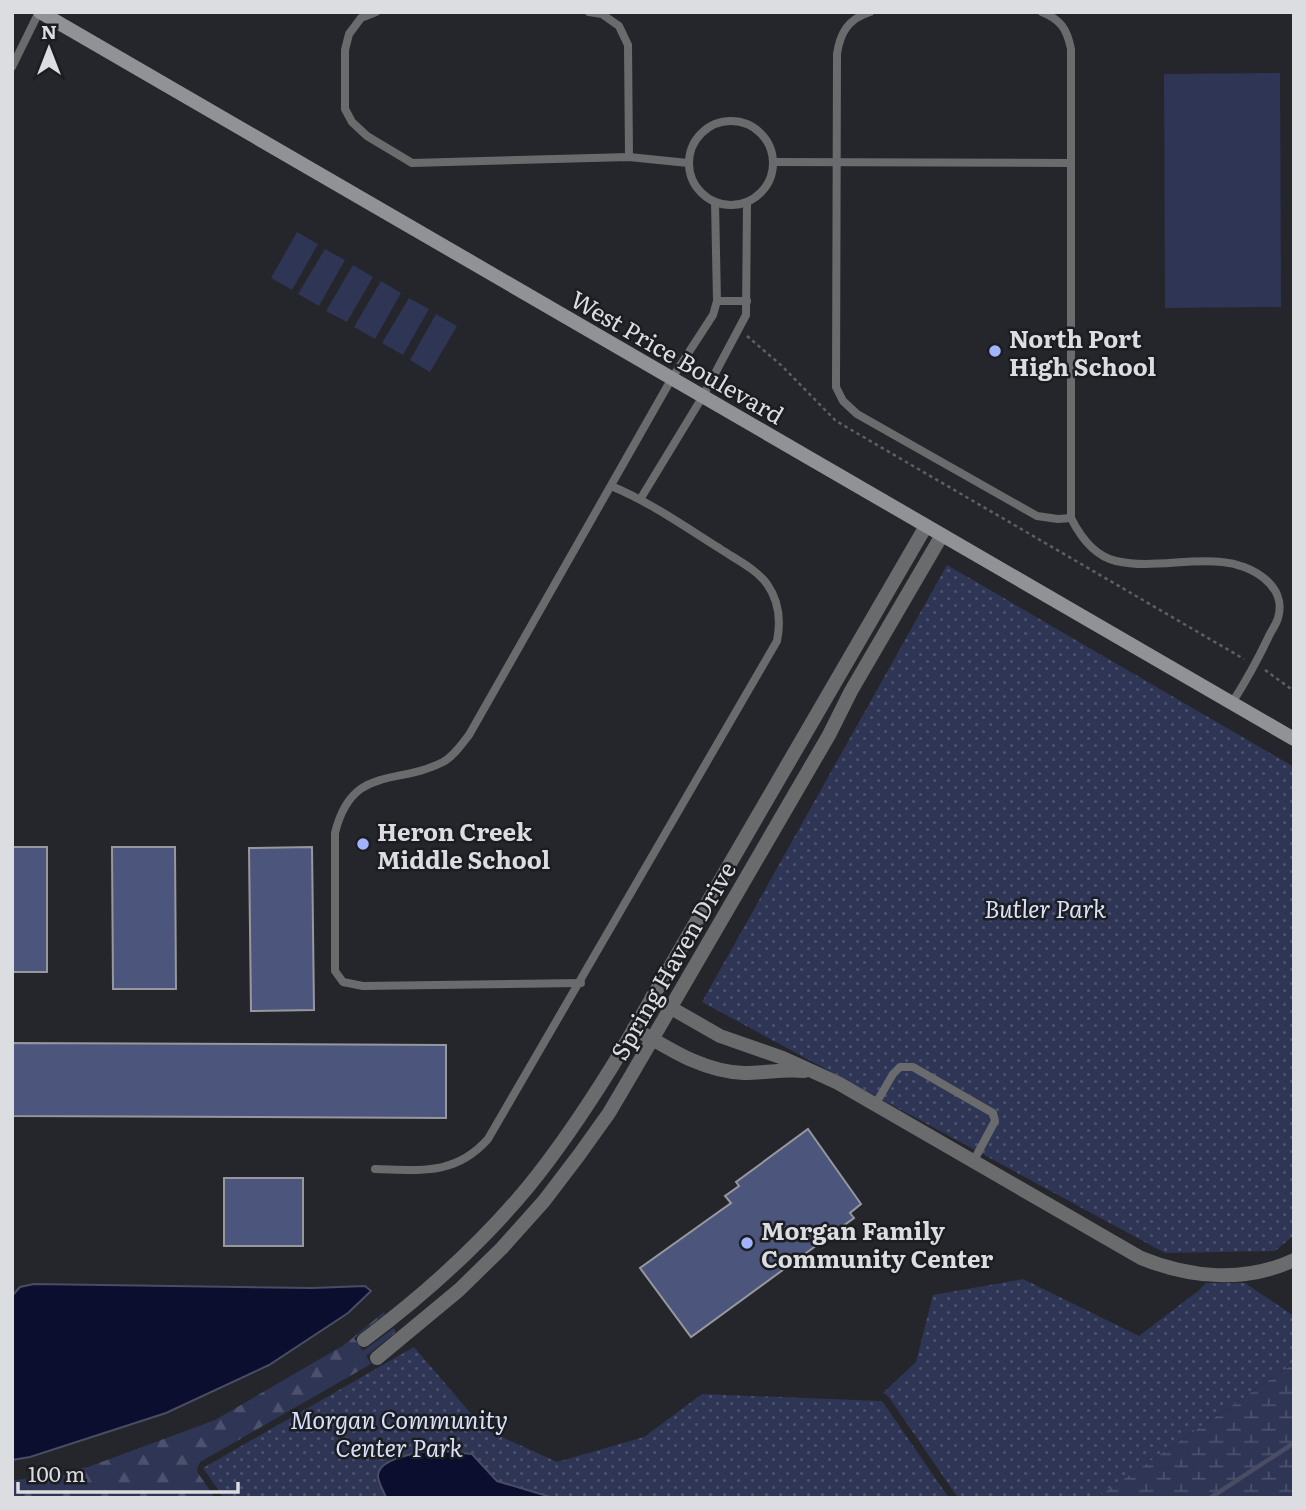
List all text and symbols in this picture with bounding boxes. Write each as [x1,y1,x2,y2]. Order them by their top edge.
north arrow [14,14,84,84]
text: N [41,17,57,45]
street label: West Price Boulevard [565,280,792,432]
place label: North Port High School [1009,320,1157,383]
marker: North Port High School [987,343,1003,359]
place label: Heron Creek Middle School [377,813,551,876]
marker: Heron Creek Middle School [355,836,371,852]
street label: Spring Haven Drive [601,854,743,1066]
park label: Butler Park [984,890,1107,925]
place label: Morgan Family Community Center [761,1212,993,1275]
marker: Morgan Family Community Center [739,1235,755,1251]
park label: Morgan Community Center Park [290,1401,508,1464]
scale bar [18,1450,238,1494]
text: 100 m [28,1457,85,1488]

